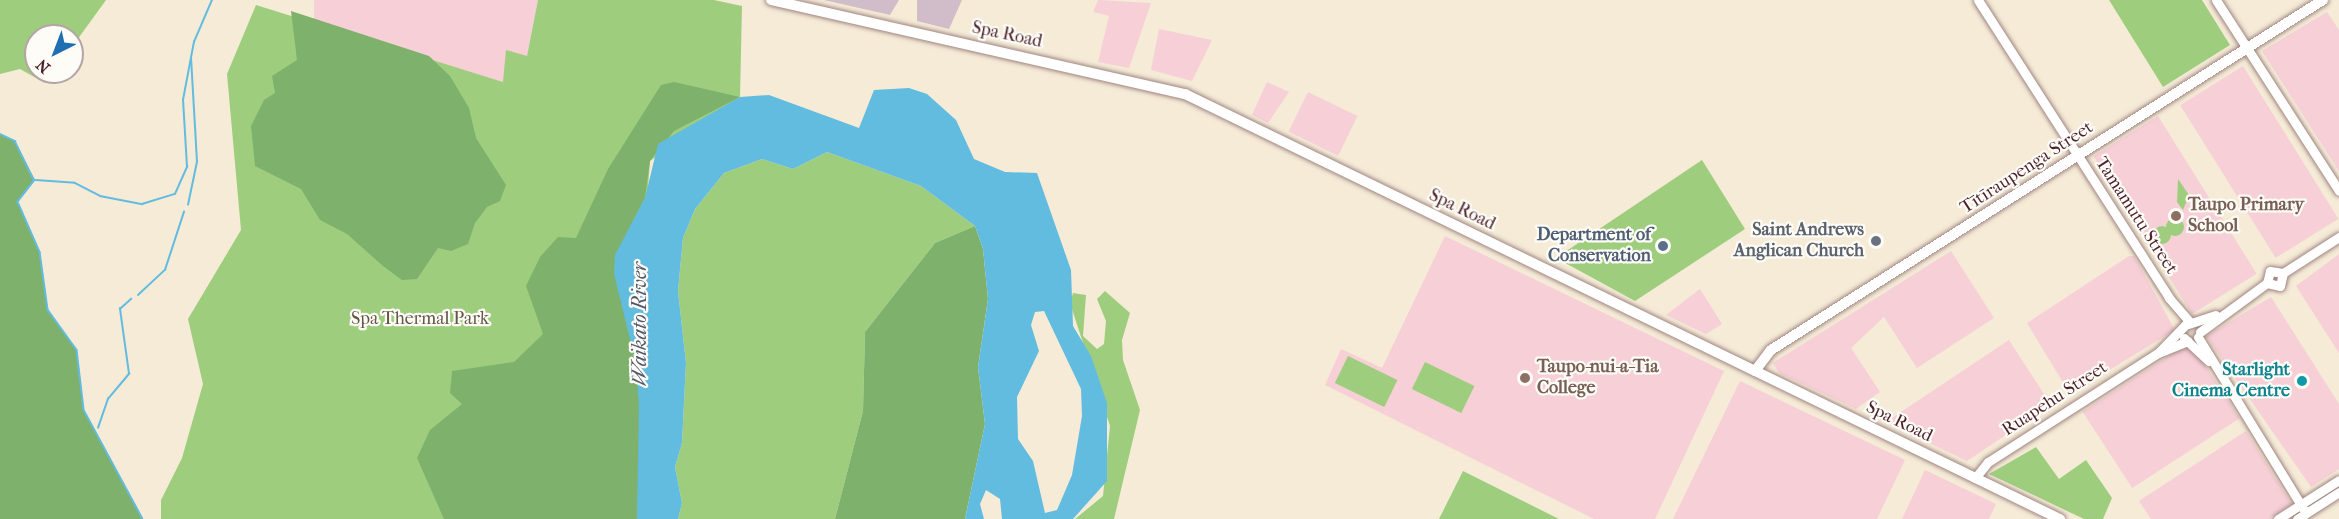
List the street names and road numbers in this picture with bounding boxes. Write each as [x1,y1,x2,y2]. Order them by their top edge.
street label: Spa Road [970,17,1044,53]
street label: Tītīraupenga Street [1957,117,2097,219]
street label: Tamamutu Street [2090,153,2182,279]
street label: Spa Road [1425,185,1499,235]
street label: Ruapehu Street [1998,357,2112,441]
street label: Spa Road [1862,397,1936,447]

